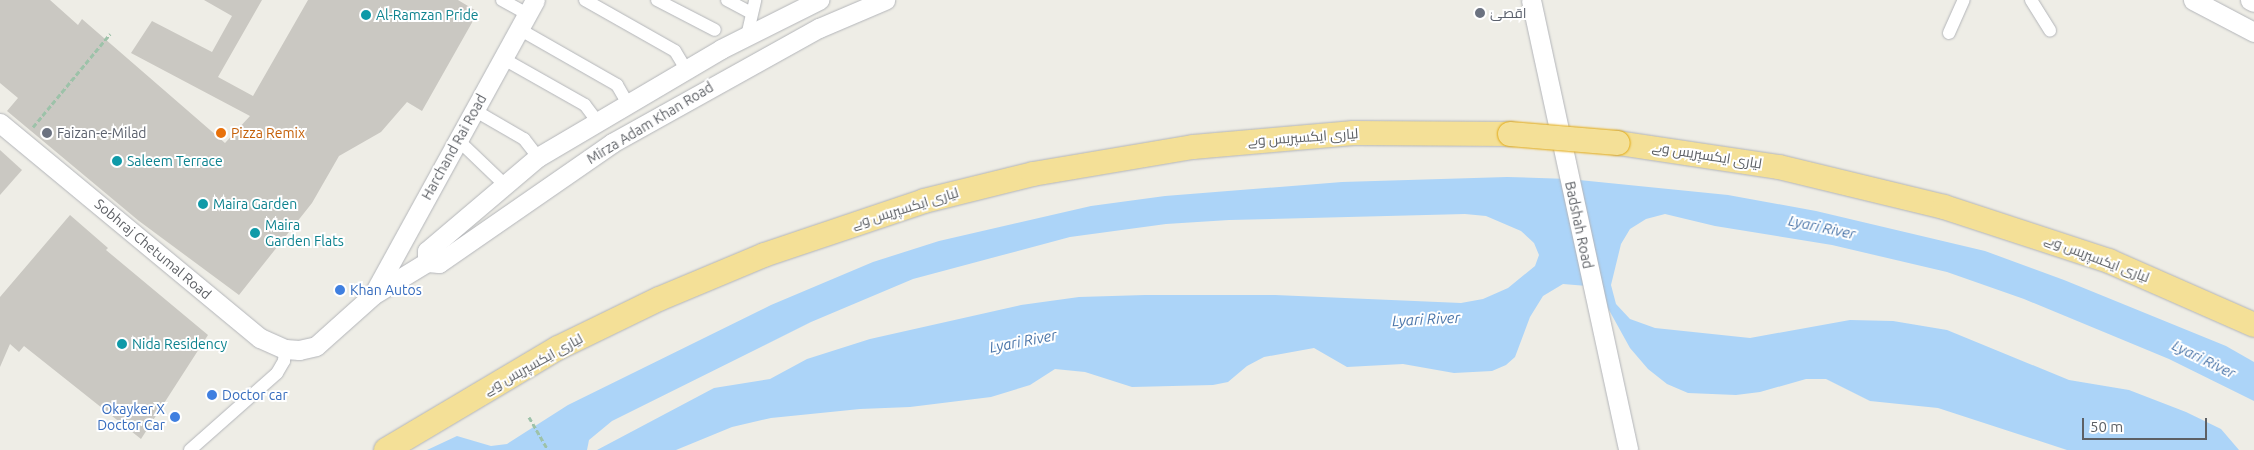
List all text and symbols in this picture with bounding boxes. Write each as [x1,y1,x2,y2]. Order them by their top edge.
place label: اقصیٰ [1490,5,1527,21]
place label: Al-Ramzan Pride [376,7,479,23]
marker: اقصیٰ [1474,7,1486,19]
marker: Al-Ramzan Pride [360,9,372,21]
street label: Mirza Adam Khan Road [584,79,716,167]
street label: Harchand Rai Road [418,91,490,203]
place label: Faizan-e-Milad [57,125,147,141]
place label: Pizza Remix [231,125,305,141]
street label: لیاری ایکسپریس وے [1247,125,1359,149]
marker: Faizan-e-Milad [41,127,53,139]
marker: Pizza Remix [215,127,227,139]
street label: لیاری ایکسپریس وے [1651,138,1763,172]
place label: Saleem Terrace [127,153,223,169]
marker: Saleem Terrace [111,155,123,167]
street label: Badshah Road [1562,180,1596,270]
street label: لیاری ایکسپریس وے [850,184,960,232]
street label: Sobhraj Chetumal Road [91,195,215,303]
place label: Maira Garden [213,196,297,212]
marker: Maira Garden [197,198,209,210]
water label: Lyari River [1787,211,1857,243]
place label: Maira Garden Flats [265,217,344,250]
marker: Maira Garden Flats [249,227,261,239]
street label: لیاری ایکسپریس وے [2042,230,2152,286]
place label: Khan Autos [350,282,422,298]
marker: Khan Autos [334,284,346,296]
water label: Lyari River [1391,308,1461,330]
water label: Lyari River [988,326,1058,356]
street label: لیاری ایکسپریس وے [480,330,586,398]
place label: Nida Residency [132,336,227,352]
water label: Lyari River [2169,336,2239,382]
marker: Nida Residency [116,338,128,350]
place label: Doctor car [222,387,288,403]
marker: Doctor car [206,389,218,401]
place label: Okayker X Doctor Car [97,401,165,434]
scale bar [2084,408,2209,440]
marker: Okayker X Doctor Car [169,411,181,423]
text: 50 m [2090,418,2123,435]

